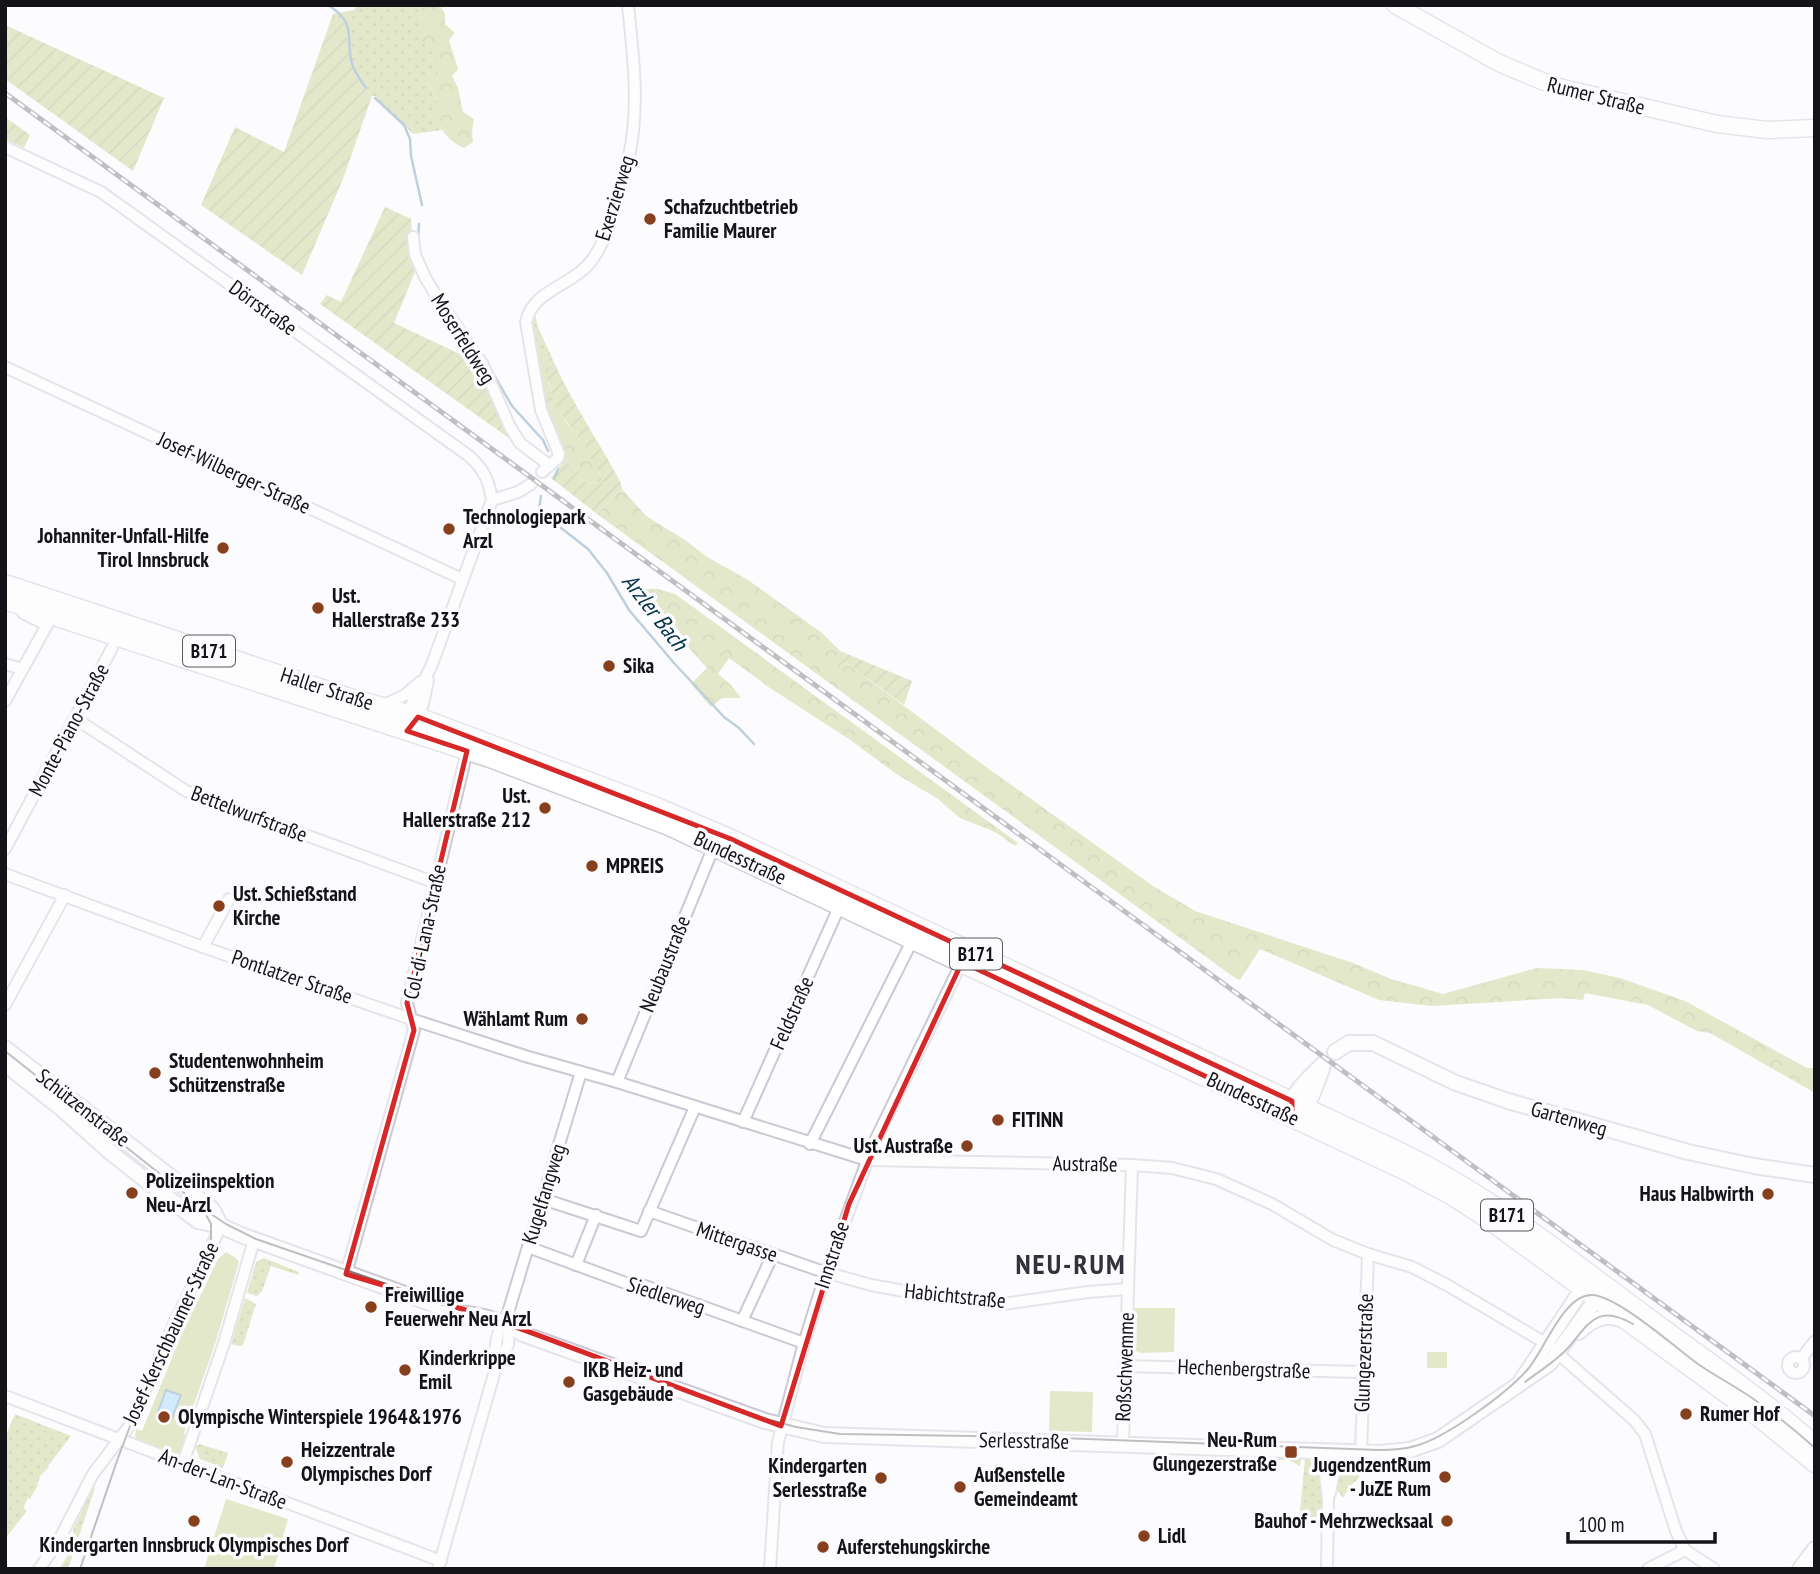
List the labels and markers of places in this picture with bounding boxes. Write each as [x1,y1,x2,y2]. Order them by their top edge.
place label: Schafzuchtbetrieb Familie Maurer [664,193,798,244]
marker: Schafzuchtbetrieb Familie Maurer [642,211,658,227]
place label: Technologiepark Arzl [462,503,586,554]
marker: Technologiepark Arzl [441,521,457,537]
place label: Johanniter-Unfall-Hilfe Tirol Innsbruck [37,522,209,573]
marker: Johanniter-Unfall-Hilfe Tirol Innsbruck [215,540,231,556]
place label: Ust. Hallerstraße 233 [332,582,460,633]
marker: Ust. Hallerstraße 233 [310,600,326,616]
place label: Sika [623,652,655,679]
marker: Sika [601,658,617,674]
place label: Ust. Hallerstraße 212 [403,782,531,833]
marker: Ust. Hallerstraße 212 [537,800,553,816]
place label: MPREIS [606,852,664,879]
marker: MPREIS [584,858,600,874]
place label: Ust. Schießstand Kirche [233,880,357,931]
marker: Ust. Schießstand Kirche [211,898,227,914]
place label: Wählamt Rum [462,1005,568,1032]
marker: Wählamt Rum [574,1011,590,1027]
place label: Studentenwohnheim Schützenstraße [169,1047,324,1098]
marker: Studentenwohnheim Schützenstraße [147,1065,163,1081]
place label: FITINN [1012,1106,1063,1133]
marker: FITINN [990,1112,1006,1128]
place label: Ust. Austraße [854,1132,953,1159]
marker: Ust. Austraße [959,1138,975,1154]
place label: Polizeiinspektion Neu-Arzl [146,1167,274,1218]
place label: Haus Halbwirth [1640,1180,1754,1207]
marker: Polizeiinspektion Neu-Arzl [124,1185,140,1201]
marker: Haus Halbwirth [1760,1186,1776,1202]
place label: Freiwillige Feuerwehr Neu Arzl [385,1281,532,1332]
marker: Freiwillige Feuerwehr Neu Arzl [363,1299,379,1315]
place label: Kinderkrippe Emil [419,1344,516,1395]
place label: IKB Heiz- und Gasgebäude [583,1356,683,1407]
marker: Kinderkrippe Emil [397,1362,413,1378]
marker: IKB Heiz- und Gasgebäude [561,1374,577,1390]
place label: Rumer Hof [1700,1400,1781,1427]
place label: Olympische Winterspiele 1964&1976 [178,1403,462,1430]
marker: Rumer Hof [1678,1406,1694,1422]
marker: Olympische Winterspiele 1964&1976 [156,1409,172,1425]
place label: Neu-Rum Glungezerstraße [1153,1426,1277,1477]
place label: Heizzentrale Olympisches Dorf [301,1436,433,1487]
marker: Neu-Rum Glungezerstraße [1283,1444,1299,1460]
place label: JugendzentRum - JuZE Rum [1311,1451,1431,1502]
place label: Kindergarten Serlesstraße [768,1452,867,1503]
marker: Heizzentrale Olympisches Dorf [279,1454,295,1470]
place label: Außenstelle Gemeindeamt [973,1461,1078,1512]
marker: JugendzentRum - JuZE Rum [1437,1469,1453,1485]
marker: Kindergarten Serlesstraße [873,1470,889,1486]
marker: Außenstelle Gemeindeamt [952,1479,968,1495]
place label: Bauhof - Mehrzwecksaal [1254,1507,1434,1534]
marker: Kindergarten Innsbruck Olympisches Dorf [186,1513,202,1529]
marker: Bauhof - Mehrzwecksaal [1439,1513,1455,1529]
place label: Lidl [1158,1522,1187,1549]
marker: Lidl [1136,1528,1152,1544]
place label: Kindergarten Innsbruck Olympisches Dorf [40,1531,350,1558]
place label: Auferstehungskirche [836,1533,990,1560]
marker: Auferstehungskirche [815,1539,831,1555]

